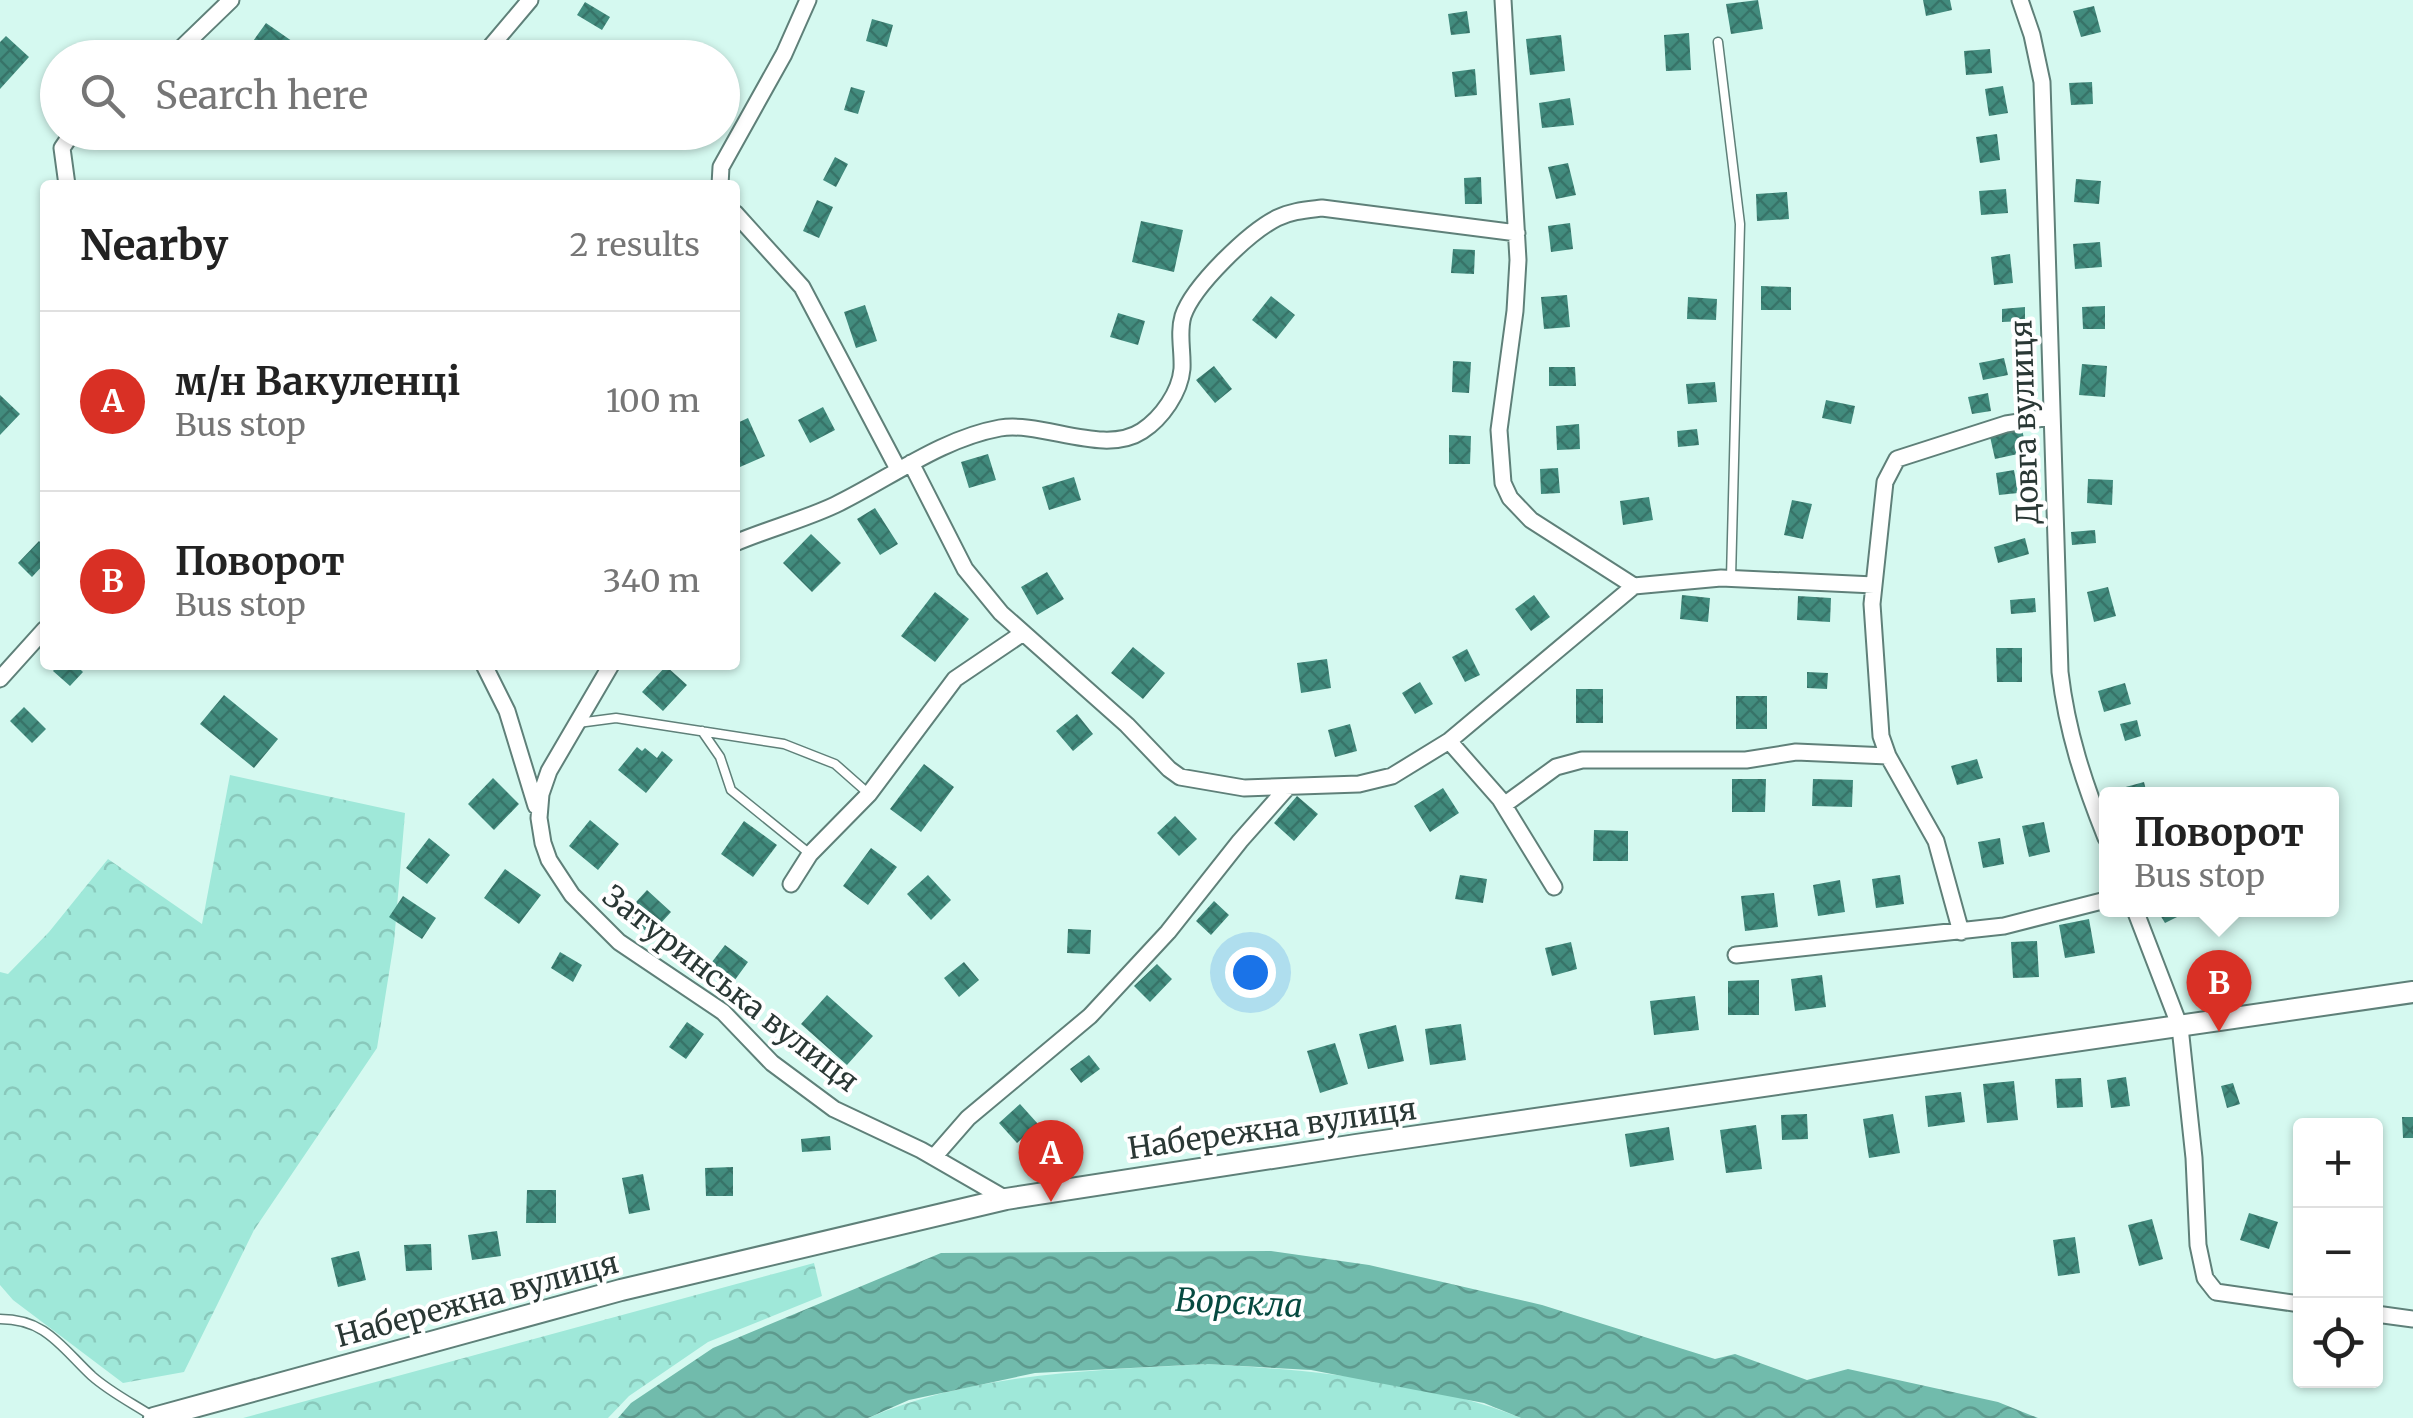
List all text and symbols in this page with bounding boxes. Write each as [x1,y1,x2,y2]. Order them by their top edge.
search box [40,40,740,150]
icon: search [75,68,130,123]
text: Search here [155,72,368,119]
text: Nearby [80,219,228,271]
text: 2 results [569,225,700,265]
street label: Довга вулиця [2001,319,2047,525]
text: м/н Вакуленці [175,358,460,405]
text: A [101,381,124,421]
text: 100 m [606,381,700,421]
text: Bus stop [175,405,306,445]
text: Поворот [175,538,345,585]
text: B [101,561,124,601]
text: 340 m [603,561,700,601]
text: Bus stop [175,585,306,625]
popup [2099,787,2339,917]
text: Поворот [2134,809,2304,856]
text: Bus stop [2134,856,2265,896]
street label: Затуринська вулиця [596,876,866,1100]
your location [1225,947,1276,998]
pin: B [2186,950,2252,1032]
street label: Набережна вулиця [1125,1089,1419,1167]
map controls [2293,1118,2383,1388]
button: + [2293,1118,2383,1208]
pin: A [1018,1120,1084,1202]
button: − [2293,1208,2383,1298]
street label: Набережна вулиця [332,1243,622,1355]
water label: Ворскла [1174,1280,1304,1326]
button: locate [2293,1298,2383,1388]

